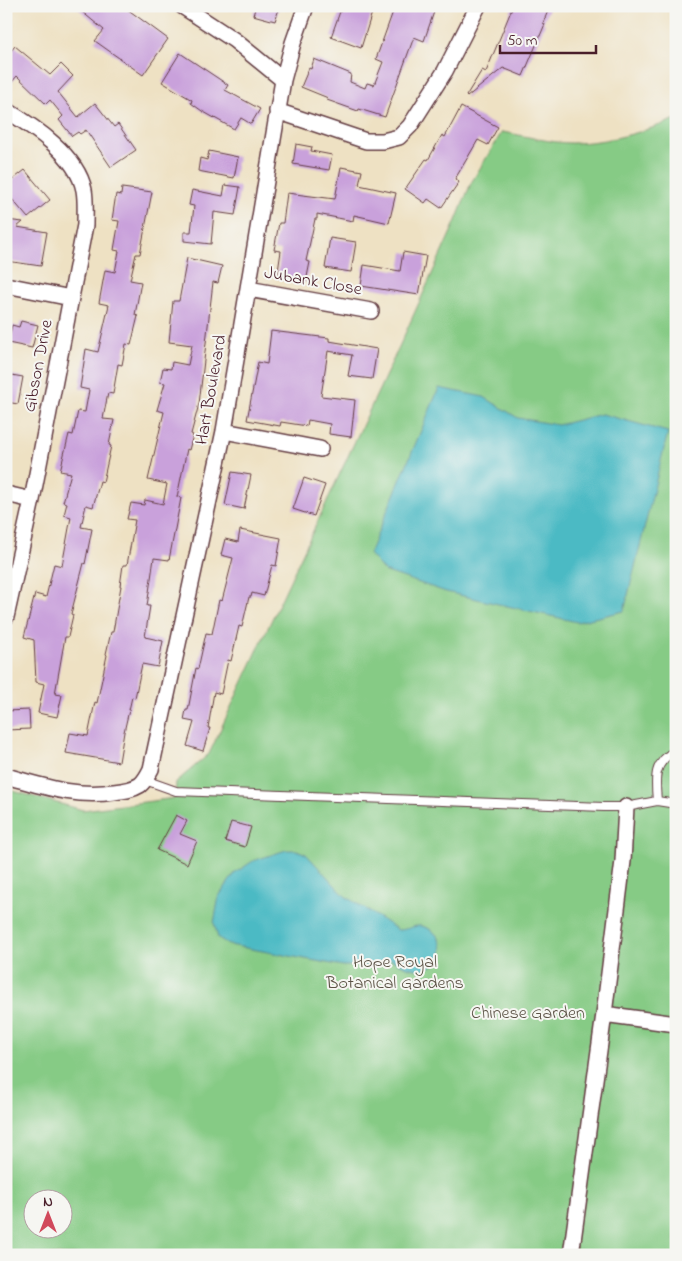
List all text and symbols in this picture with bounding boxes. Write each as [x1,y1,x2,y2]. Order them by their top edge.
scale bar [500,22,596,54]
text: 50 m [507,30,538,52]
street label: Jubank Close [262,261,365,304]
street label: Gibson Drive [17,317,61,414]
street label: Hart Boulevard [190,333,234,447]
park label: Hope Royal Botanical Gardens [325,950,464,997]
park label: Chinese Garden [471,1001,585,1027]
north arrow [22,1188,72,1238]
text: N [43,1192,53,1213]

